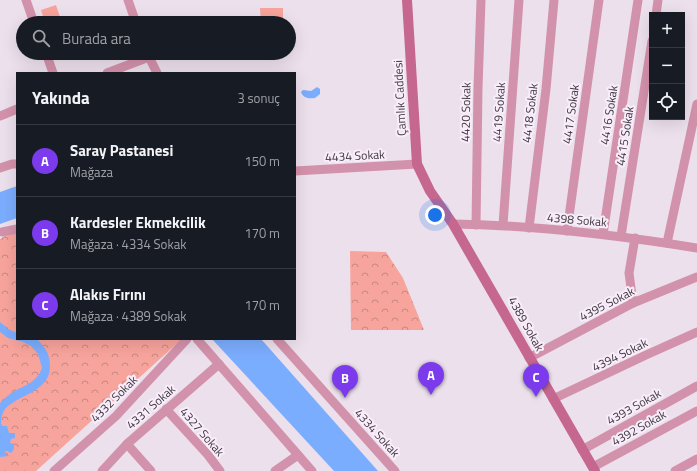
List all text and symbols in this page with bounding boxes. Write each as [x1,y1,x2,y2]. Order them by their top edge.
map controls [649,12,685,120]
button: + [649,12,685,48]
search box [16,16,296,60]
icon: search [30,27,52,49]
text: Burada ara [62,27,131,50]
button: − [649,48,685,84]
street label: Çamlık Caddesi [388,60,411,136]
street label: 4419 Sokak [487,81,510,142]
street label: 4420 Sokak [455,82,476,142]
street label: 4418 Sokak [516,82,543,144]
street label: 4417 Sokak [557,83,584,145]
street label: 4416 Sokak [594,84,623,146]
button: locate [649,84,685,120]
text: Yakında [32,85,90,111]
text: 3 sonuç [237,88,280,108]
street label: 4415 Sokak [610,105,639,167]
text: Saray Pastanesi [70,139,173,162]
street label: 4434 Sokak [325,144,386,167]
text: A [41,151,49,171]
text: 150 m [244,151,280,171]
text: Mağaza [70,162,113,182]
your location [425,205,445,225]
street label: 4398 Sokak [546,207,608,232]
text: Kardesler Ekmekcilik [70,211,206,234]
text: B [41,223,49,243]
text: 170 m [244,223,280,243]
text: Mağaza · 4334 Sokak [70,234,186,254]
street label: 4395 Sokak [576,281,638,326]
text: Alakıs Fırını [70,283,146,306]
street label: 4389 Sokak [504,293,549,355]
text: C [41,295,49,315]
text: 170 m [244,295,280,315]
text: Mağaza · 4389 Sokak [70,306,186,326]
street label: 4394 Sokak [589,333,651,376]
pin: A [418,362,444,395]
pin: C [523,364,549,397]
pin: B [332,365,358,398]
street label: 4332 Sokak [86,371,142,427]
street label: 4331 Sokak [122,380,180,433]
street label: 4393 Sokak [603,384,665,429]
street label: 4327 Sokak [176,403,229,461]
street label: 4334 Sokak [350,404,405,461]
street label: 4392 Sokak [608,405,670,450]

